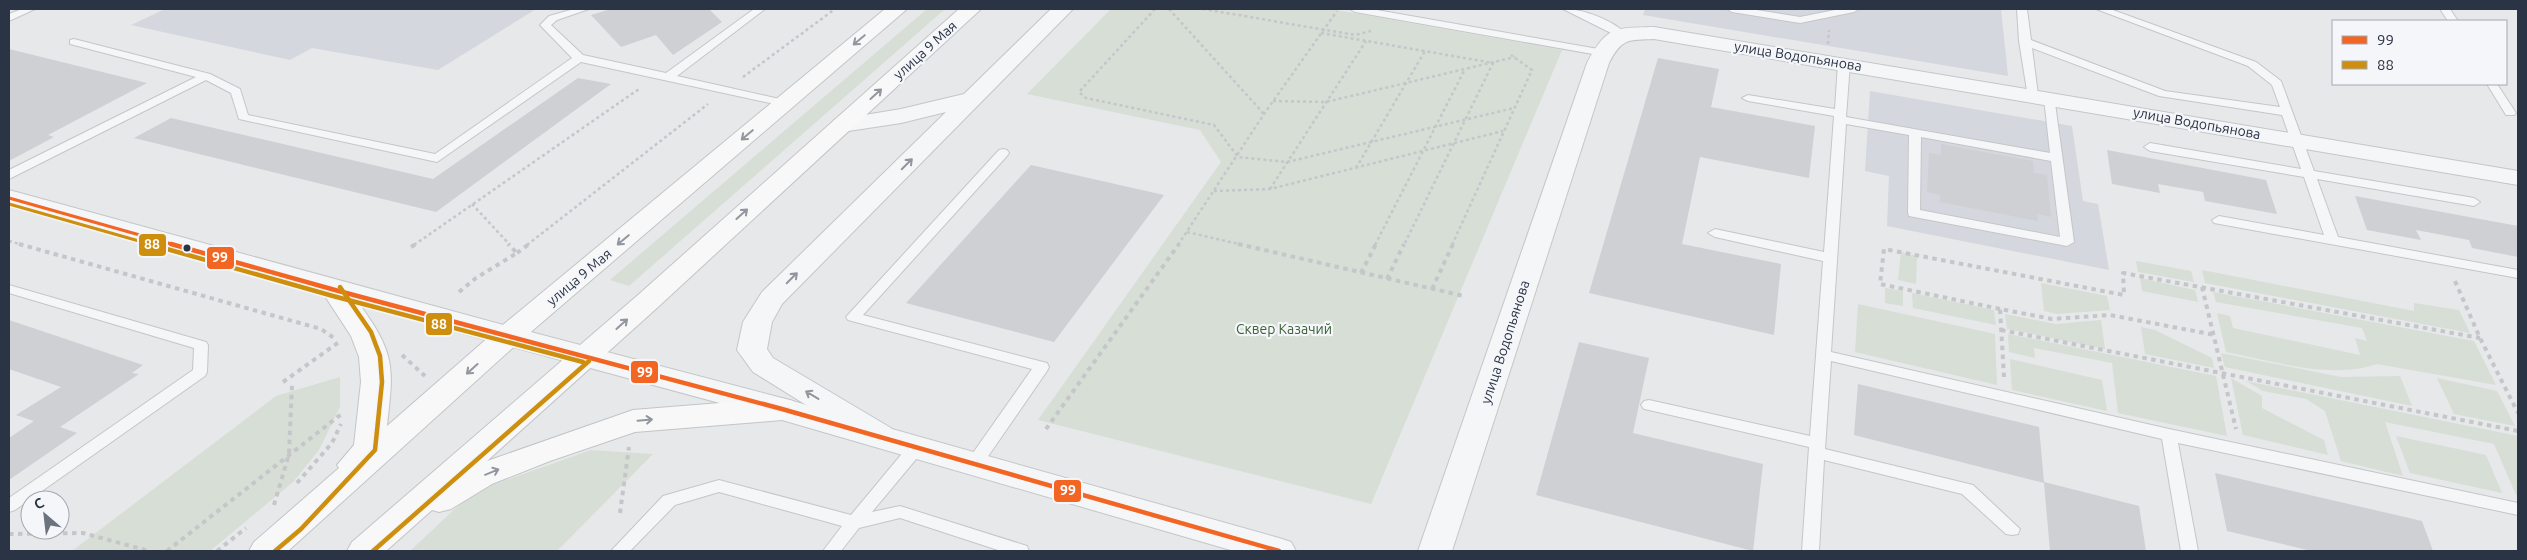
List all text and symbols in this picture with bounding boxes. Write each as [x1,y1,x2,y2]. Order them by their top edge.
street label: улица 9 Мая [890,17,960,83]
legend [2332,20,2507,85]
text: 99 [2377,31,2394,48]
one-way arrow [853,34,866,46]
street label: улица Водопьянова [1733,38,1863,74]
text: 88 [2377,56,2394,73]
one-way arrow [870,88,883,100]
street label: улица Водопьянова [2132,104,2262,142]
one-way arrow [740,129,753,141]
one-way arrow [901,158,913,170]
one-way arrow [736,209,749,220]
line badge: 88 [138,233,167,257]
one-way arrow [616,234,629,246]
text: 88 [144,236,160,252]
unlabelled marker [182,243,192,253]
street label: улица 9 Мая [543,245,615,309]
line badge: 99 [206,246,235,270]
text: 99 [212,249,228,265]
one-way arrow [786,272,798,284]
street label: улица Водопьянова [1477,278,1533,406]
line badge: 88 [425,312,453,336]
text: 88 [431,316,447,332]
one-way arrow [615,318,628,329]
park label: Сквер Казачий [1236,321,1332,337]
line badge: 99 [630,360,659,384]
one-way arrow [465,363,478,374]
text: 99 [637,364,653,380]
one-way arrow [806,389,820,399]
one-way arrow [637,415,653,425]
one-way arrow [484,466,499,476]
line badge: 99 [1053,479,1082,503]
text: 99 [1060,482,1076,498]
north arrow [20,490,70,540]
text: С [31,494,47,513]

